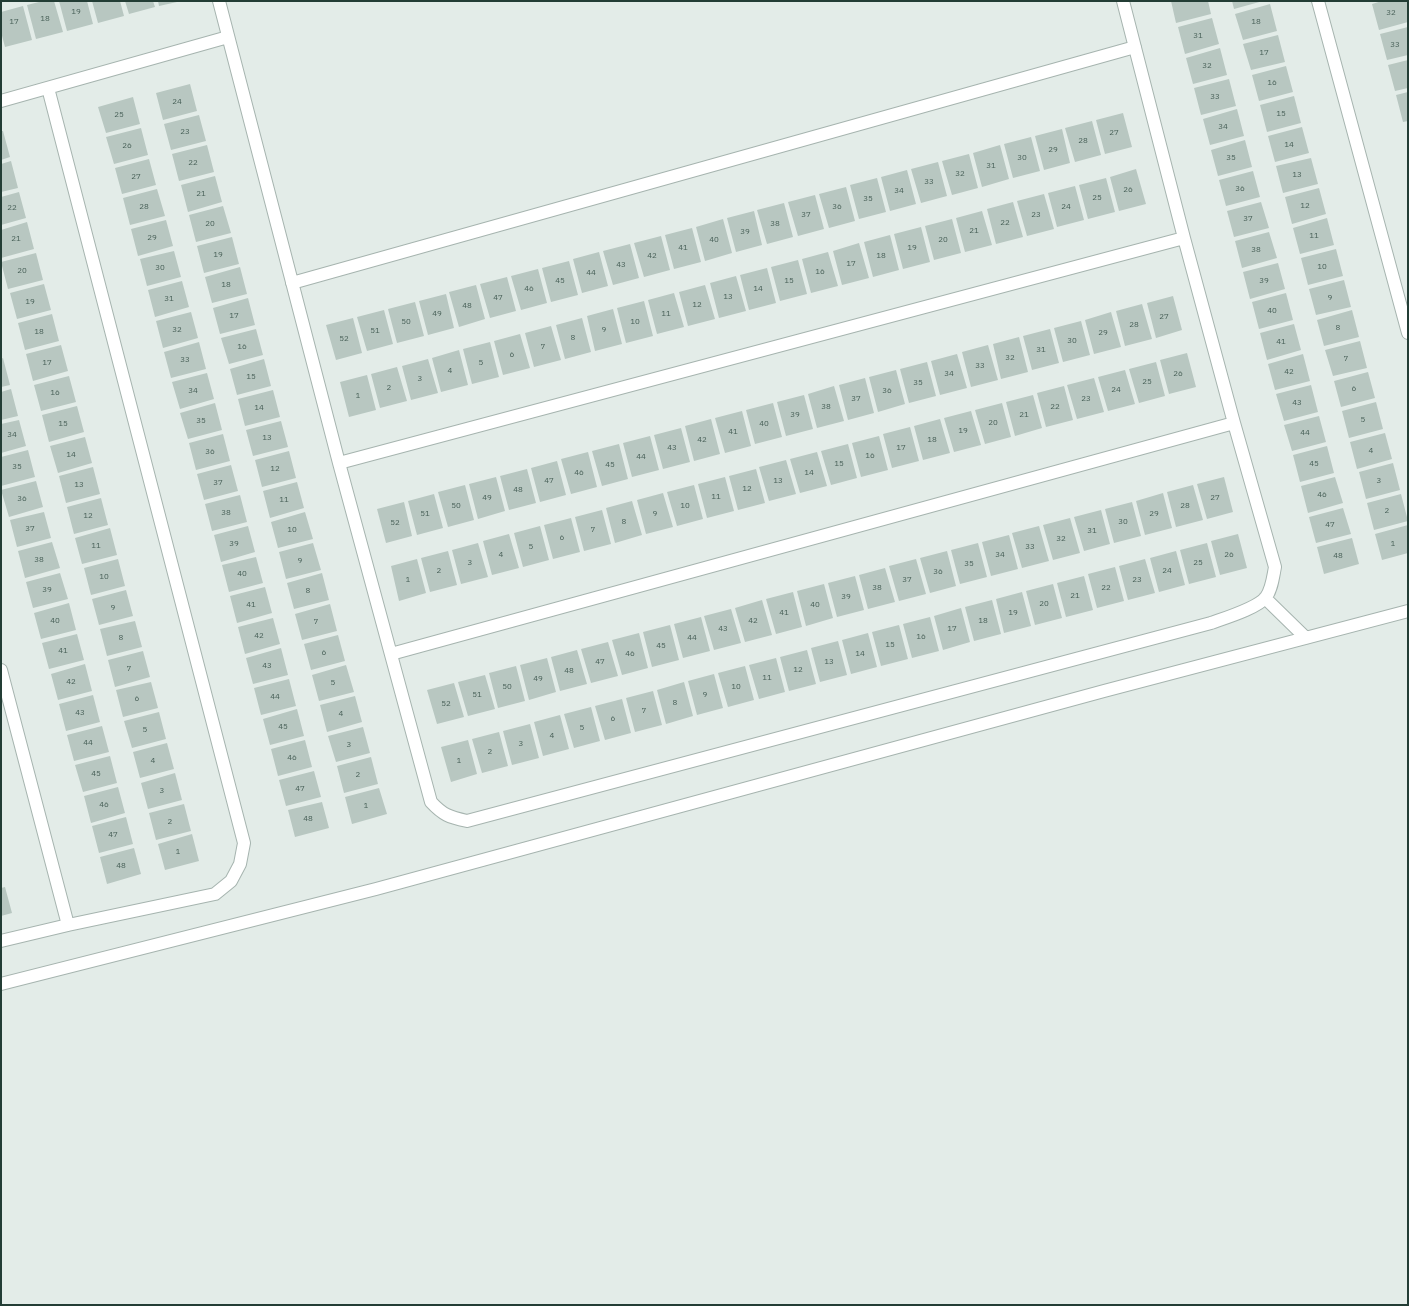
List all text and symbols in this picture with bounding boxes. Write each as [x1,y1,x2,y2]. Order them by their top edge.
house number: 19 [71,7,81,17]
house number: 32 [1386,8,1396,18]
house number: 18 [40,14,50,24]
house number: 17 [9,17,19,27]
house number: 18 [1251,17,1261,27]
house number: 31 [1193,31,1203,41]
house number: 33 [1390,40,1400,50]
house number: 17 [1259,48,1269,58]
house number: 32 [1202,61,1212,71]
house number: 16 [1267,78,1277,88]
house number: 33 [1210,92,1220,102]
house number: 24 [172,97,182,107]
house number: 15 [1276,109,1286,119]
house number: 25 [114,110,124,120]
house number: 34 [1218,122,1228,132]
house number: 23 [180,127,190,137]
house number: 27 [1109,128,1119,138]
house number: 28 [1078,136,1088,146]
house number: 14 [1284,140,1294,150]
house number: 26 [122,141,132,151]
house number: 29 [1048,145,1058,155]
house number: 30 [1017,153,1027,163]
house number: 35 [1226,153,1236,163]
house number: 22 [188,158,198,168]
house number: 31 [986,161,996,171]
house number: 32 [955,169,965,179]
house number: 13 [1292,170,1302,180]
house number: 27 [131,172,141,182]
house number: 33 [924,177,934,187]
house number: 36 [1235,184,1245,194]
house number: 26 [1123,185,1133,195]
house number: 34 [894,186,904,196]
house number: 21 [196,189,206,199]
house number: 25 [1092,193,1102,203]
house number: 35 [863,194,873,204]
house number: 12 [1300,201,1310,211]
house number: 28 [139,202,149,212]
house number: 36 [832,202,842,212]
house number: 24 [1061,202,1071,212]
house number: 22 [7,203,17,213]
house number: 37 [801,210,811,220]
house number: 23 [1031,210,1041,220]
house number: 37 [1243,214,1253,224]
house number: 22 [1000,218,1010,228]
house number: 20 [205,219,215,229]
house number: 38 [770,219,780,229]
house number: 21 [969,226,979,236]
house number: 39 [740,227,750,237]
house number: 11 [1309,231,1319,241]
house number: 29 [147,233,157,243]
house number: 21 [11,234,21,244]
house number: 40 [709,235,719,245]
house number: 20 [938,235,948,245]
house number: 41 [678,243,688,253]
house number: 19 [907,243,917,253]
house number: 38 [1251,245,1261,255]
house number: 19 [213,250,223,260]
house number: 42 [647,251,657,261]
house number: 18 [876,251,886,261]
house number: 17 [846,259,856,269]
house number: 43 [616,260,626,270]
house number: 10 [1317,262,1327,272]
house number: 30 [155,263,165,273]
house number: 20 [17,266,27,276]
house number: 16 [815,267,825,277]
house number: 44 [586,268,596,278]
house number: 45 [555,276,565,286]
house number: 15 [784,276,794,286]
house number: 39 [1259,276,1269,286]
house number: 18 [221,280,231,290]
house number: 46 [524,284,534,294]
house number: 14 [753,284,763,294]
house number: 13 [723,292,733,302]
house number: 47 [493,293,503,303]
house number: 9 [1328,293,1332,303]
house number: 31 [164,294,174,304]
house number: 19 [25,297,35,307]
house number: 12 [692,300,702,310]
house number: 48 [462,301,472,311]
house number: 40 [1267,306,1277,316]
house number: 49 [432,309,442,319]
house number: 11 [661,309,671,319]
house number: 17 [229,311,239,321]
house number: 27 [1159,312,1169,322]
house number: 50 [401,317,411,327]
house number: 10 [630,317,640,327]
house number: 28 [1129,320,1139,330]
house number: 8 [1336,323,1340,333]
house number: 32 [172,325,182,335]
house number: 9 [602,325,606,335]
house number: 51 [370,326,380,336]
house number: 18 [34,327,44,337]
house number: 29 [1098,328,1108,338]
house number: 8 [571,333,575,343]
house number: 52 [339,334,349,344]
house number: 30 [1067,336,1077,346]
house number: 41 [1276,337,1286,347]
house number: 16 [237,342,247,352]
house number: 7 [541,342,545,352]
house number: 31 [1036,345,1046,355]
house number: 6 [510,350,514,360]
house number: 32 [1005,353,1015,363]
house number: 7 [1344,354,1348,364]
house number: 33 [180,355,190,365]
house number: 17 [42,358,52,368]
house number: 5 [479,358,483,368]
house number: 33 [975,361,985,371]
house number: 4 [448,366,452,376]
house number: 42 [1284,367,1294,377]
house number: 34 [944,369,954,379]
house number: 26 [1173,369,1183,379]
house number: 15 [246,372,256,382]
house number: 3 [418,374,422,384]
house number: 25 [1142,377,1152,387]
house number: 35 [913,378,923,388]
house number: 2 [387,383,391,393]
house number: 6 [1352,384,1356,394]
house number: 24 [1111,385,1121,395]
house number: 34 [188,386,198,396]
house number: 36 [882,386,892,396]
house number: 16 [50,388,60,398]
house number: 1 [356,391,360,401]
house number: 37 [851,394,861,404]
house number: 23 [1081,394,1091,404]
house number: 43 [1292,398,1302,408]
house number: 38 [821,402,831,412]
house number: 22 [1050,402,1060,412]
house number: 14 [254,403,264,413]
house number: 39 [790,410,800,420]
house number: 21 [1019,410,1029,420]
house number: 5 [1361,415,1365,425]
house number: 35 [196,416,206,426]
house number: 20 [988,418,998,428]
house number: 15 [58,419,68,429]
house number: 40 [759,419,769,429]
house number: 19 [958,426,968,436]
house number: 41 [728,427,738,437]
house number: 44 [1300,428,1310,438]
house number: 34 [7,430,17,440]
house number: 13 [262,433,272,443]
house number: 42 [697,435,707,445]
house number: 18 [927,435,937,445]
house number: 43 [667,443,677,453]
house number: 17 [896,443,906,453]
house number: 4 [1369,446,1373,456]
house number: 36 [205,447,215,457]
house number: 14 [66,450,76,460]
house number: 16 [865,451,875,461]
house number: 44 [636,452,646,462]
house number: 15 [834,459,844,469]
house number: 45 [1309,459,1319,469]
house number: 45 [605,460,615,470]
house number: 35 [12,462,22,472]
house number: 12 [270,464,280,474]
house number: 46 [574,468,584,478]
house number: 14 [804,468,814,478]
house number: 47 [544,476,554,486]
house number: 13 [773,476,783,486]
house number: 3 [1377,476,1381,486]
house number: 37 [213,478,223,488]
house number: 13 [74,480,84,490]
house number: 12 [742,484,752,494]
house number: 48 [513,485,523,495]
house number: 46 [1317,490,1327,500]
house number: 11 [711,492,721,502]
house number: 49 [482,493,492,503]
house number: 27 [1210,493,1220,503]
house number: 36 [17,494,27,504]
house number: 11 [279,495,289,505]
house number: 50 [451,501,461,511]
house number: 10 [680,501,690,511]
house number: 28 [1180,501,1190,511]
house number: 2 [1385,506,1389,516]
house number: 38 [221,508,231,518]
house number: 51 [420,509,430,519]
house number: 9 [653,509,657,519]
house number: 29 [1149,509,1159,519]
house number: 12 [83,511,93,521]
house number: 8 [622,517,626,527]
house number: 30 [1118,517,1128,527]
house number: 52 [390,518,400,528]
house number: 47 [1325,520,1335,530]
house number: 37 [25,524,35,534]
house number: 10 [287,525,297,535]
house number: 7 [591,525,595,535]
house number: 31 [1087,526,1097,536]
house number: 6 [560,533,564,543]
house number: 32 [1056,534,1066,544]
house number: 39 [229,539,239,549]
house number: 1 [1391,539,1395,549]
house number: 11 [91,541,101,551]
house number: 5 [529,542,533,552]
house number: 33 [1025,542,1035,552]
house number: 4 [499,550,503,560]
house number: 34 [995,550,1005,560]
house number: 26 [1224,550,1234,560]
house number: 48 [1333,551,1343,561]
house number: 38 [34,555,44,565]
house number: 9 [298,556,302,566]
house number: 3 [468,558,472,568]
house number: 25 [1193,558,1203,568]
house number: 35 [964,559,974,569]
house number: 2 [437,566,441,576]
house number: 24 [1162,566,1172,576]
house number: 36 [933,567,943,577]
house number: 40 [237,569,247,579]
house number: 10 [99,572,109,582]
house number: 1 [406,575,410,585]
house number: 37 [902,575,912,585]
house number: 23 [1132,575,1142,585]
house number: 38 [872,583,882,593]
house number: 22 [1101,583,1111,593]
house number: 39 [42,585,52,595]
house number: 8 [306,586,310,596]
house number: 21 [1070,591,1080,601]
house number: 39 [841,592,851,602]
house number: 20 [1039,599,1049,609]
house number: 41 [246,600,256,610]
house number: 40 [810,600,820,610]
house number: 9 [111,603,115,613]
house number: 41 [779,608,789,618]
house number: 19 [1008,608,1018,618]
house number: 40 [50,616,60,626]
house number: 42 [748,616,758,626]
house number: 18 [978,616,988,626]
house number: 7 [314,617,318,627]
house number: 43 [718,624,728,634]
house number: 17 [947,624,957,634]
house number: 42 [254,631,264,641]
house number: 16 [916,632,926,642]
house number: 8 [119,633,123,643]
house number: 44 [687,633,697,643]
house number: 15 [885,640,895,650]
house number: 45 [656,641,666,651]
house number: 41 [58,646,68,656]
house number: 6 [322,648,326,658]
house number: 46 [625,649,635,659]
house number: 14 [855,649,865,659]
house number: 47 [595,657,605,667]
house number: 13 [824,657,834,667]
house number: 43 [262,661,272,671]
house number: 7 [127,664,131,674]
house number: 12 [793,665,803,675]
house number: 48 [564,666,574,676]
house number: 11 [762,673,772,683]
house number: 49 [533,674,543,684]
house number: 42 [66,677,76,687]
house number: 5 [331,678,335,688]
house number: 50 [502,682,512,692]
house number: 10 [731,682,741,692]
house number: 51 [472,690,482,700]
house number: 9 [703,690,707,700]
house number: 44 [270,692,280,702]
house number: 6 [135,694,139,704]
house number: 8 [673,698,677,708]
house number: 52 [441,699,451,709]
house number: 7 [642,706,646,716]
house number: 43 [75,708,85,718]
house number: 4 [339,709,343,719]
house number: 6 [611,714,615,724]
house number: 45 [278,722,288,732]
house number: 5 [580,723,584,733]
house number: 5 [143,725,147,735]
house number: 4 [550,731,554,741]
house number: 44 [83,738,93,748]
house number: 3 [519,739,523,749]
house number: 3 [347,740,351,750]
house number: 2 [488,747,492,757]
house number: 46 [287,753,297,763]
house number: 4 [151,756,155,766]
house number: 1 [457,756,461,766]
house number: 45 [91,769,101,779]
house number: 2 [356,770,360,780]
house number: 47 [295,784,305,794]
house number: 3 [160,786,164,796]
house number: 46 [99,800,109,810]
house number: 1 [364,801,368,811]
house number: 48 [303,814,313,824]
house number: 2 [168,817,172,827]
house number: 47 [108,830,118,840]
house number: 1 [176,847,180,857]
house number: 48 [116,861,126,871]

